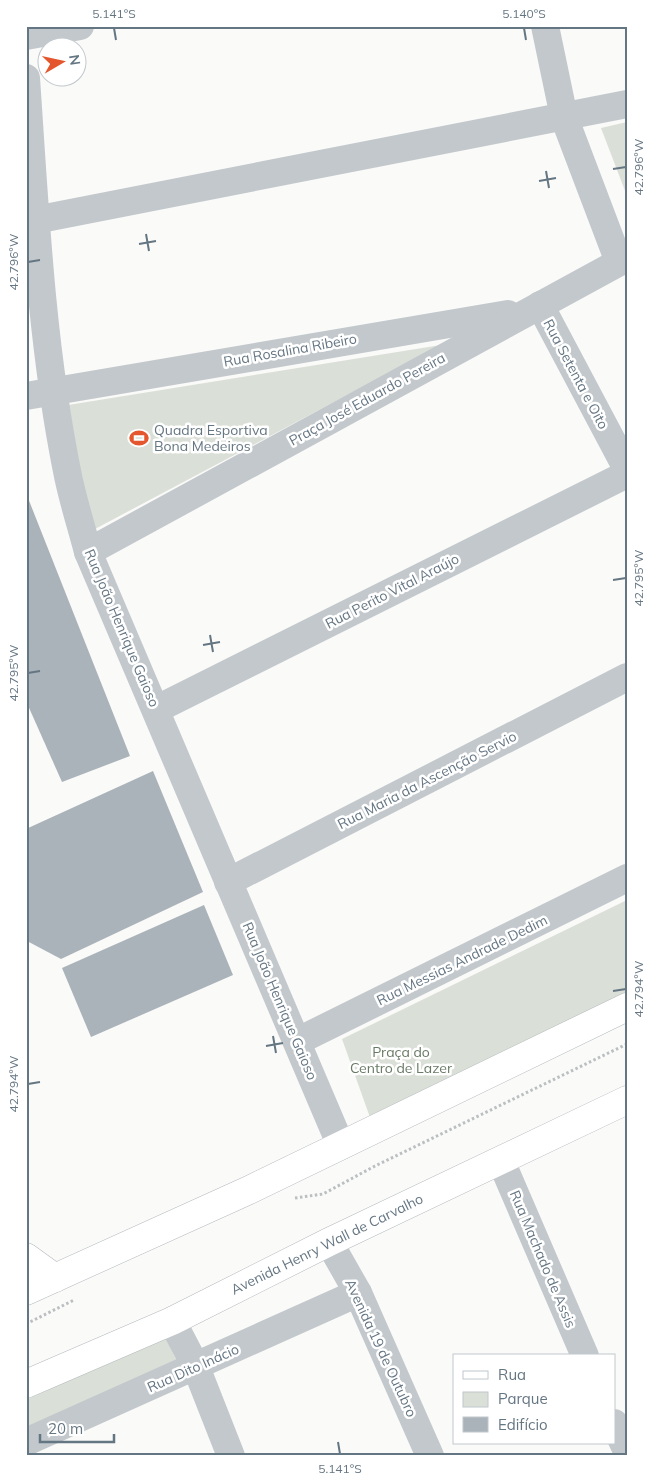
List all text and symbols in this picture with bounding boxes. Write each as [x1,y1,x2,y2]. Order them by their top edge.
text: 5.141°S [92,6,136,21]
text: 5.140°S [502,6,546,21]
north arrow [38,38,88,88]
text: N [65,53,85,67]
text: 42.796°W [631,139,646,195]
text: 42.796°W [6,234,21,290]
street label: Rua Setenta e Oito [539,316,613,432]
street label: Rua Rosalina Ribeiro [222,329,358,371]
street label: Praça José Eduardo Pereira [286,348,448,450]
place label: Quadra Esportiva Bona Medeiros [154,421,268,455]
sports icon: Quadra Esportiva Bona Medeiros [128,427,150,449]
street label: Rua João Henrique Gaioso [80,546,164,710]
street label: Rua Perito Vital Araújo [322,549,462,633]
text: 42.795°W [631,550,646,606]
text: 42.795°W [6,645,21,701]
street label: Rua Maria da Ascenção Servio [334,727,520,833]
street label: Rua Messias Andrade Dedim [374,911,550,1009]
street label: Rua João Henrique Gaioso [238,919,322,1083]
text: 42.794°W [631,961,646,1017]
park label: Praça do Centro de Lazer [350,1043,453,1077]
text: 42.794°W [6,1056,21,1112]
street label: Rua Machado de Assis [506,1187,580,1331]
street label: Avenida Henry Wall de Carvalho [228,1190,426,1298]
street label: Avenida 19 de Outubro [341,1276,421,1420]
street label: Rua Dito Inácio [144,1340,242,1396]
legend [453,1354,616,1444]
text: Rua [498,1365,526,1384]
text: Parque [498,1389,548,1408]
scale bar [40,1412,114,1444]
text: Edifício [498,1415,548,1434]
text: 20 m [48,1419,83,1438]
text: 5.141°S [318,1461,362,1476]

